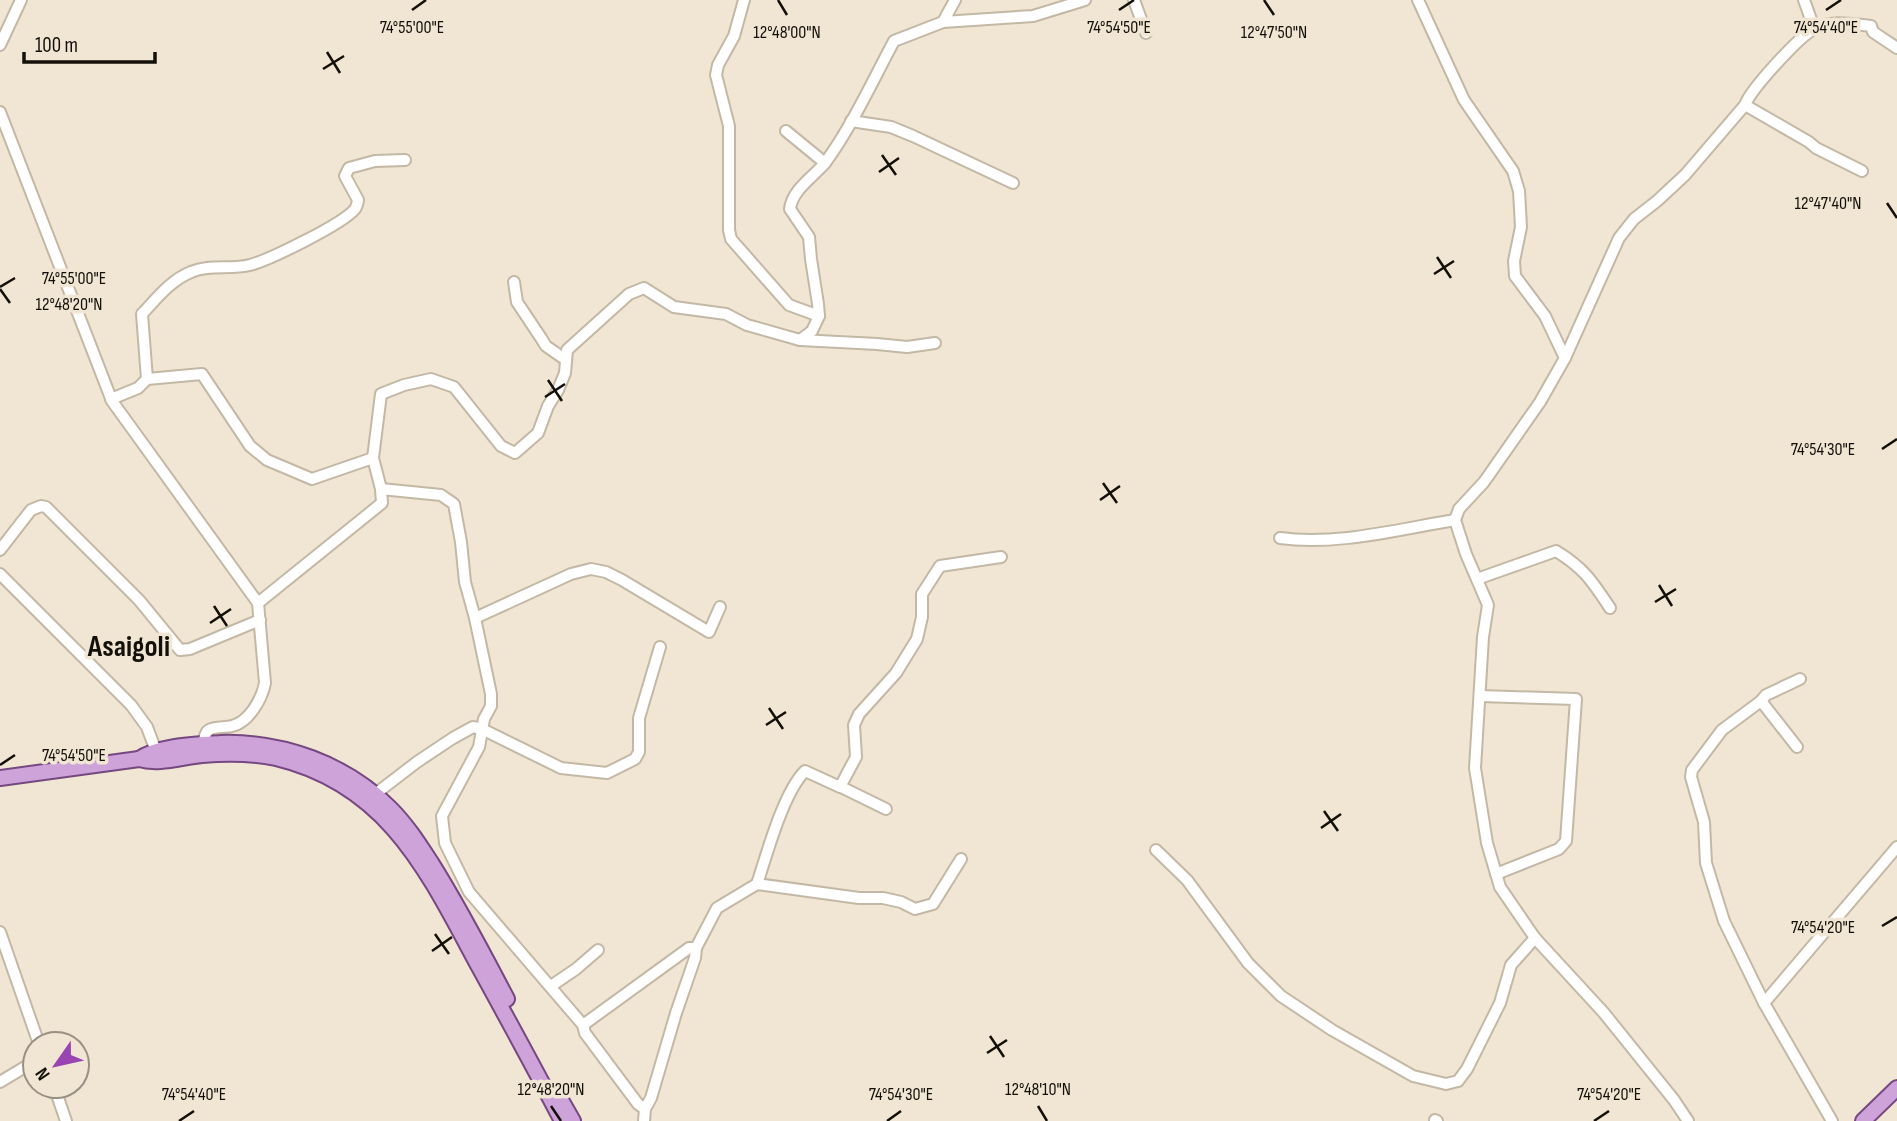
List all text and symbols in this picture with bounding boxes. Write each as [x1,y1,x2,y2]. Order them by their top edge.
text: 74°55'00"E [380,17,444,38]
text: 74°54'50"E [1087,17,1151,38]
text: 74°54'40"E [1794,17,1858,38]
scale bar [24,21,156,65]
text: 12°48'00"N [753,22,821,43]
text: 12°47'50"N [1241,22,1307,43]
text: 100 m [35,33,78,58]
text: 12°47'40"N [1795,193,1861,214]
text: 74°55'00"E [42,268,106,289]
text: 12°48'20"N [36,294,102,315]
text: 74°54'30"E [1791,439,1855,460]
district label: Asaigoli [87,629,170,665]
text: 74°54'50"E [42,745,106,766]
text: 74°54'20"E [1791,917,1855,938]
north arrow [21,1030,91,1100]
text: N [31,1063,56,1084]
text: 12°48'20"N [518,1079,584,1100]
text: 12°48'10"N [1005,1079,1071,1100]
text: 74°54'40"E [162,1084,226,1105]
text: 74°54'30"E [869,1084,933,1105]
text: 74°54'20"E [1577,1084,1641,1105]

